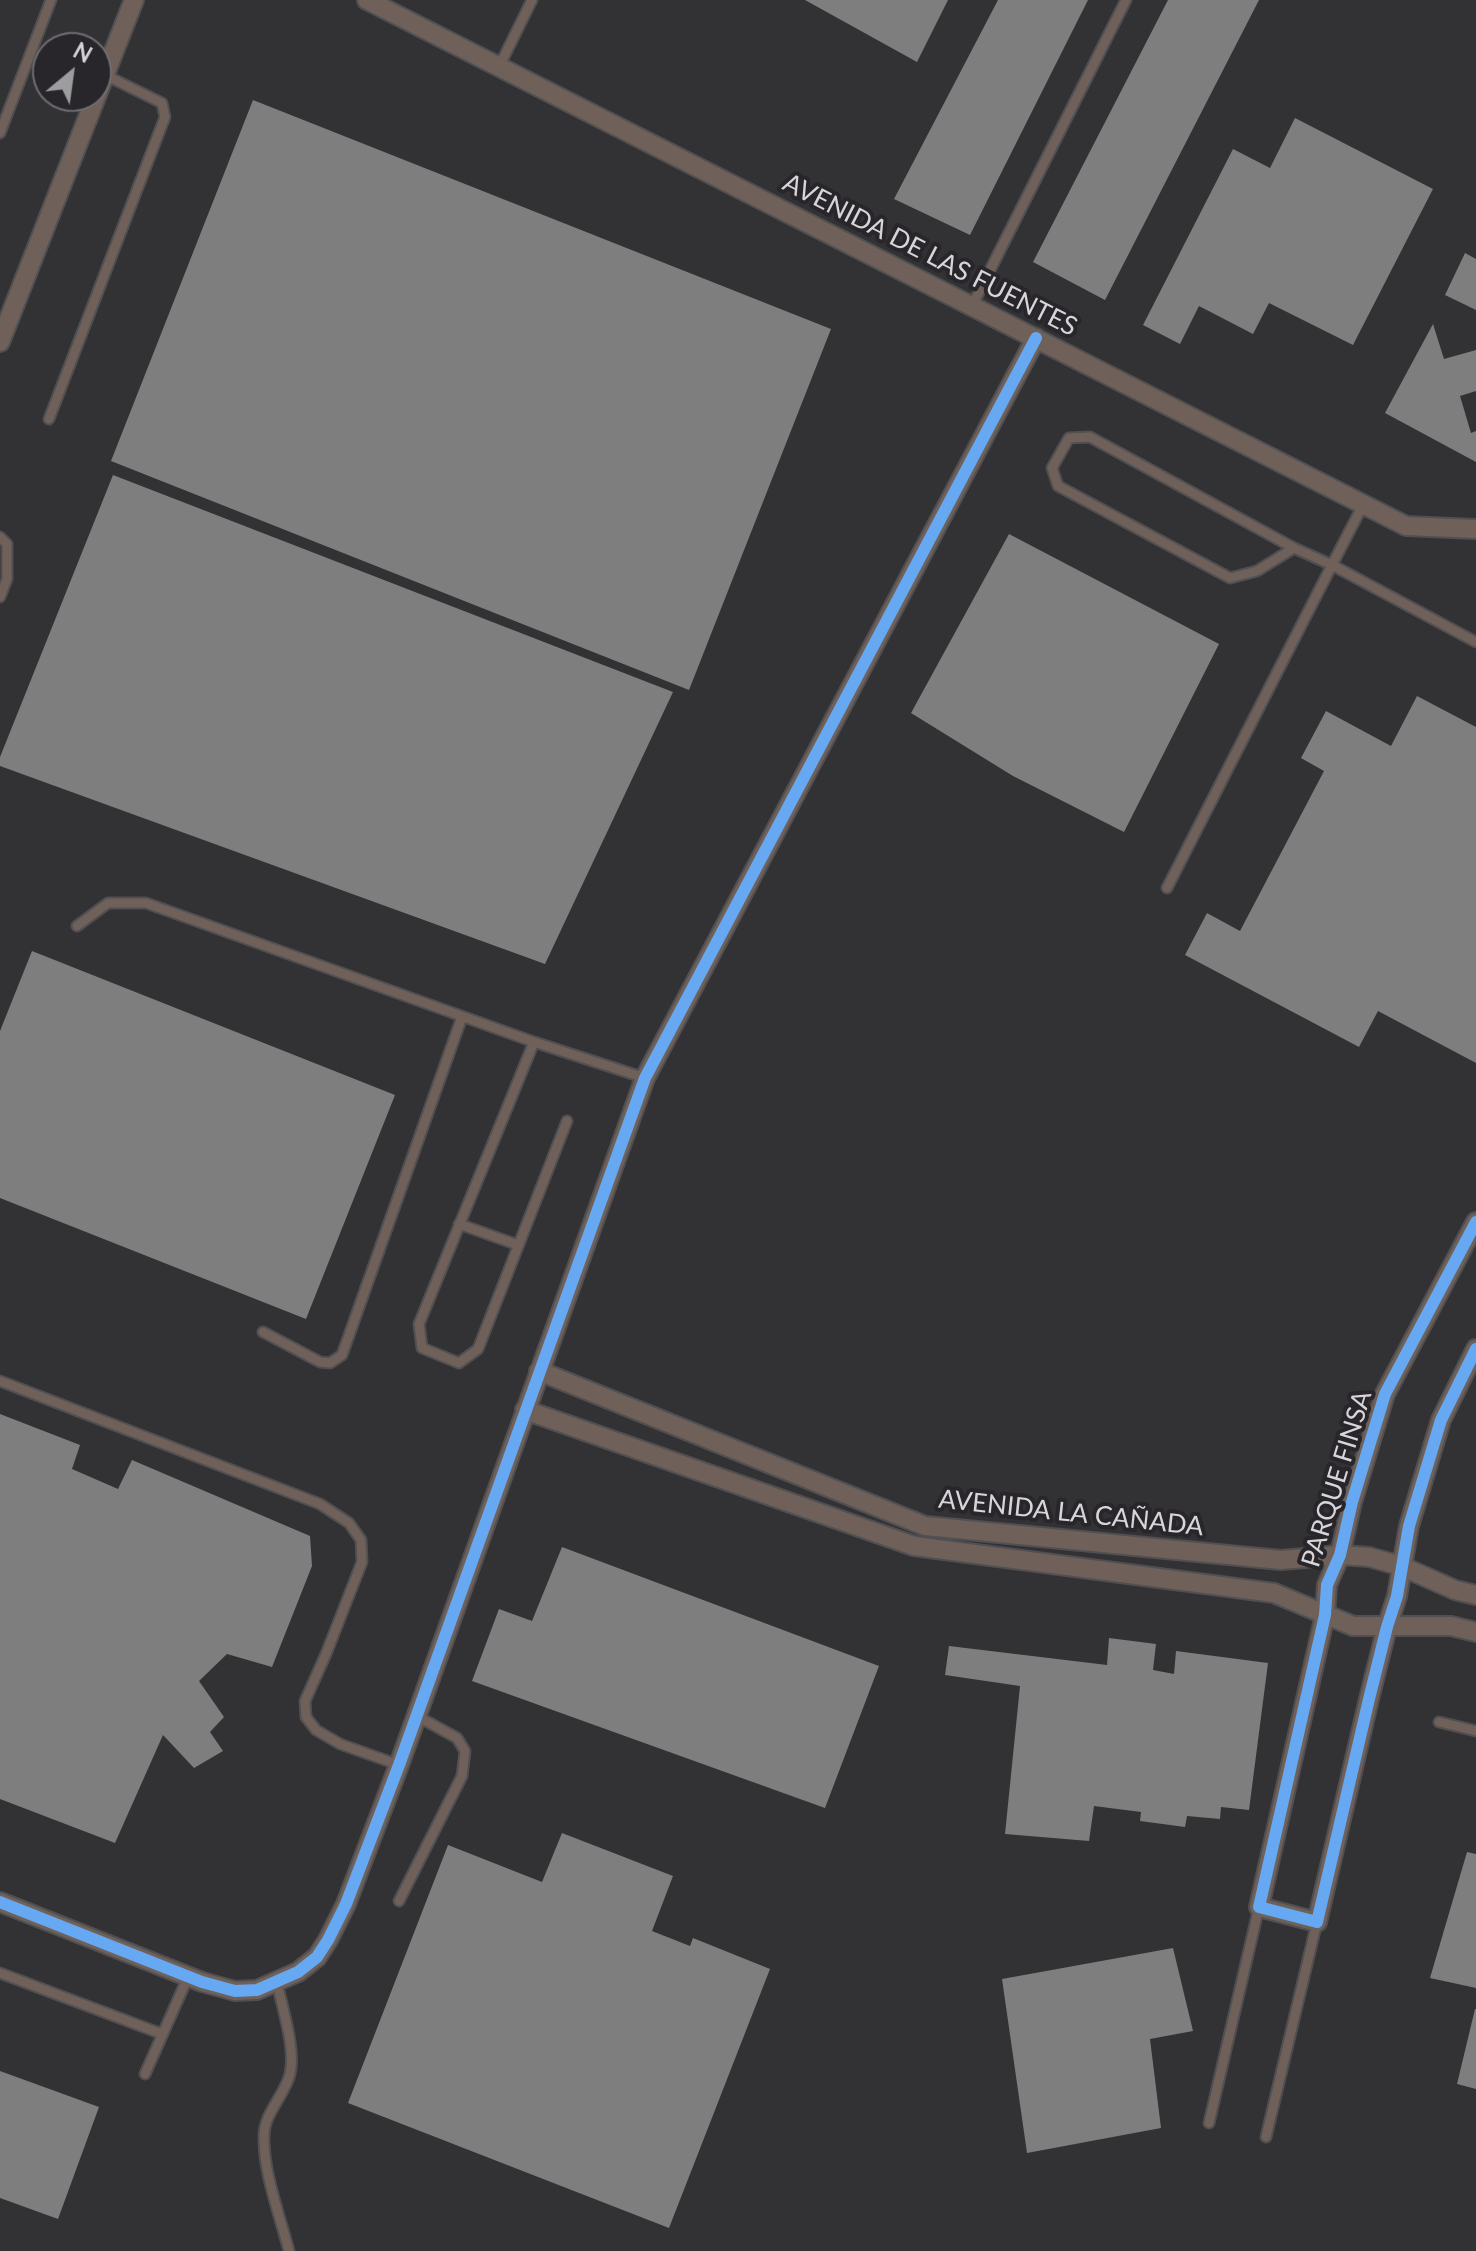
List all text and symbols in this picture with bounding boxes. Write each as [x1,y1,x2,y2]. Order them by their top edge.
north arrow [32,32,112,112]
text: N [69,36,97,68]
street label: AVENIDA DE LAS FUENTES [778,167,1082,343]
street label: PARQUE FINSA [1295,1387,1379,1571]
street label: AVENIDA LA CAÑADA [937,1484,1205,1542]

